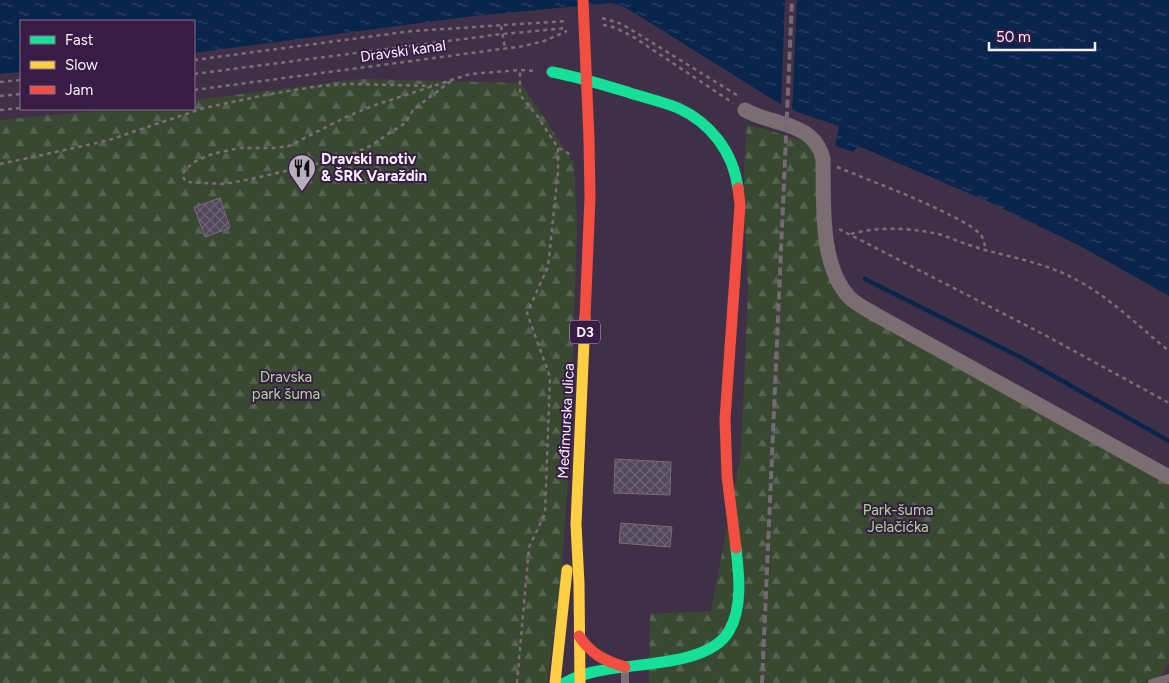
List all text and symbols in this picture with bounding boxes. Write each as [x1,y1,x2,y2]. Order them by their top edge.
legend [20,20,195,110]
scale bar [989,20,1095,52]
text: 50 m [996,28,1031,46]
text: Fast [65,31,94,49]
street label: Dravski kanal [359,36,447,66]
text: Slow [65,56,98,74]
text: Jam [65,81,93,99]
place label: Dravski motiv & ŠRK Varaždin [321,150,427,185]
restaurant icon: Dravski motiv & ŠRK Varaždin [287,153,317,192]
road number: D3 [570,321,600,344]
street label: Međimurska ulica [554,363,578,479]
park label: Dravska park šuma [252,368,320,403]
park label: Park-šuma Jelačićka [863,501,933,536]

